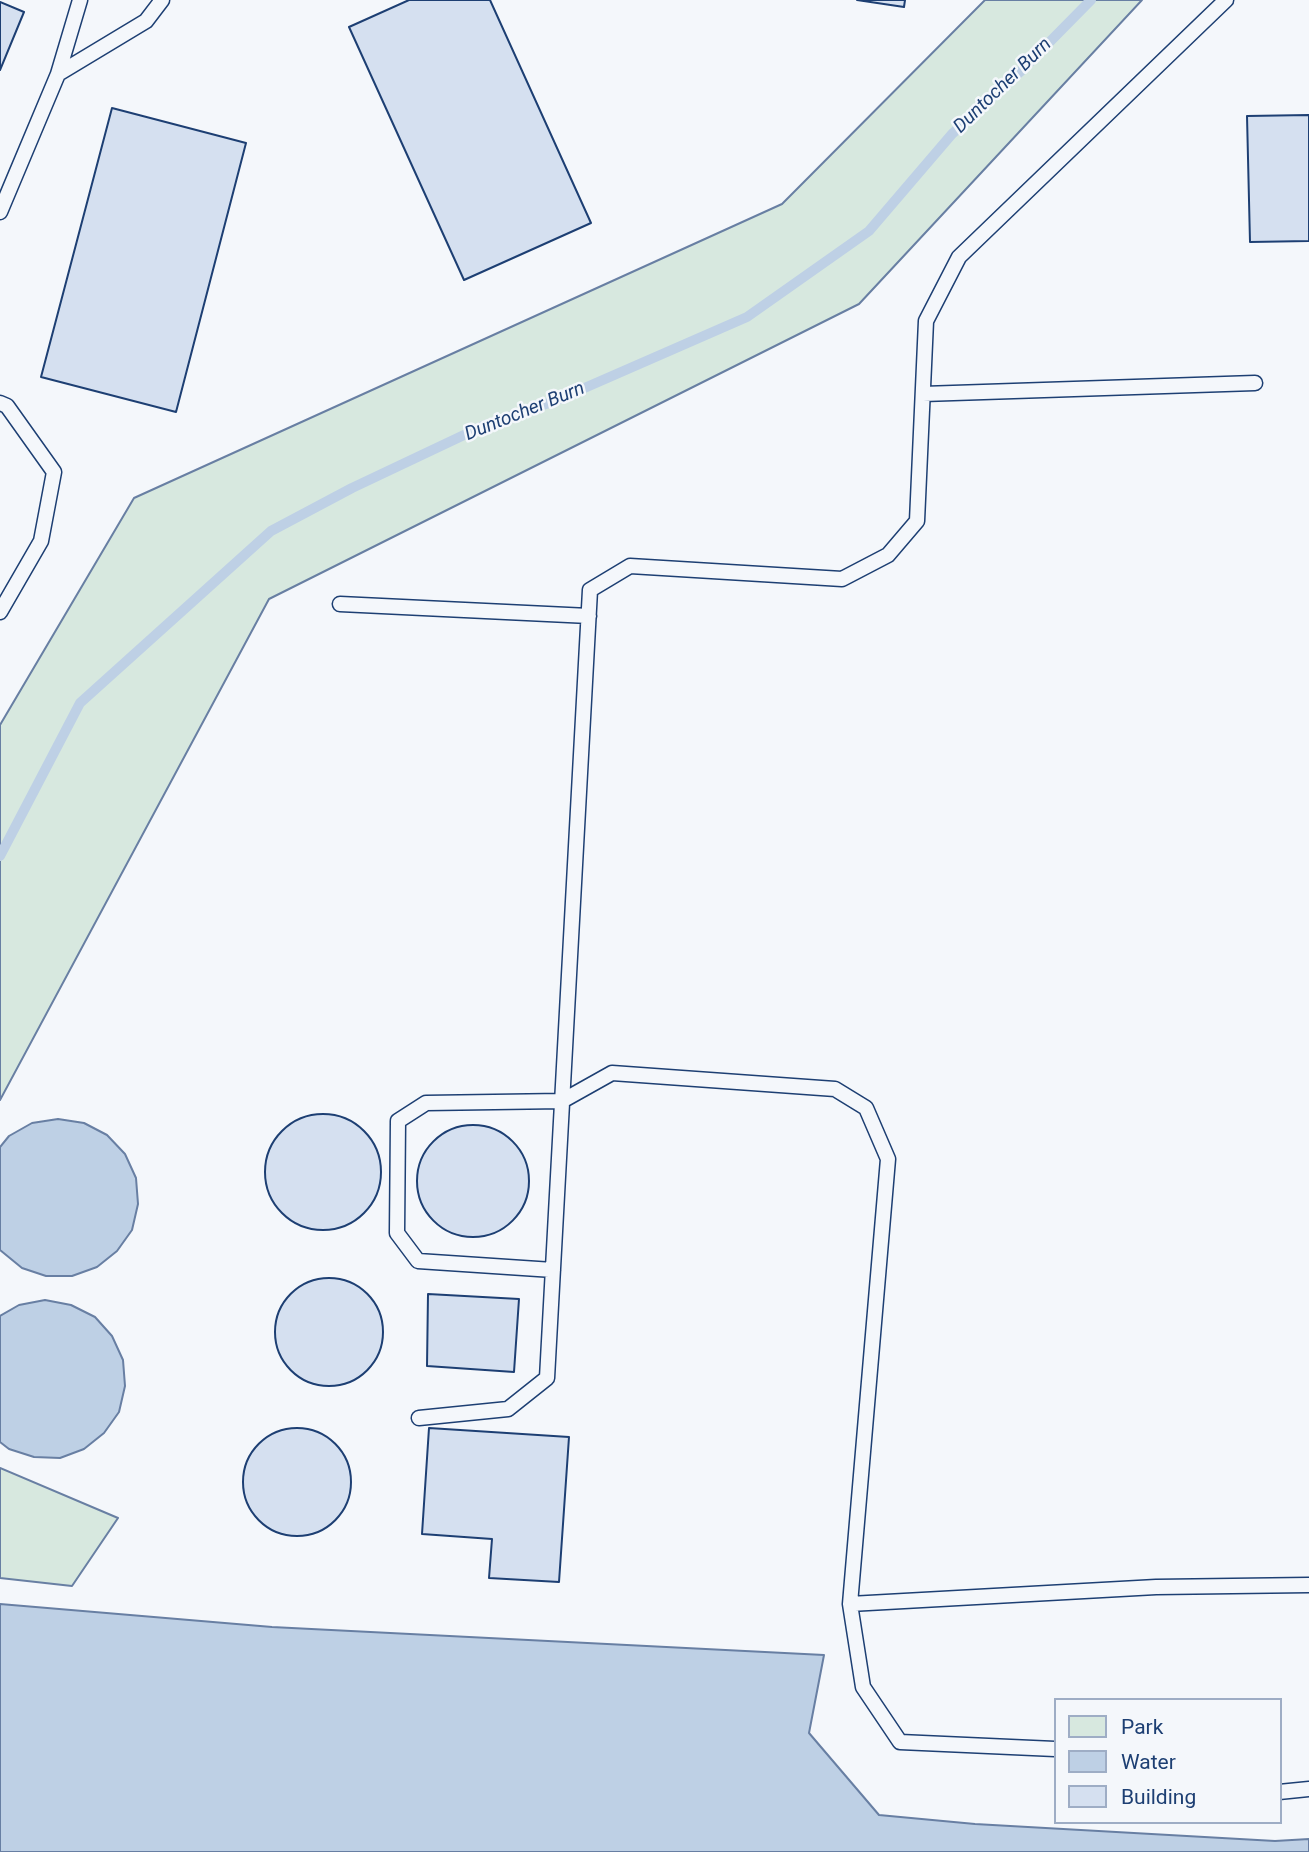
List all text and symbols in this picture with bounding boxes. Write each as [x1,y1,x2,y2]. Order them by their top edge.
water label: Duntocher Burn [949,34,1057,138]
water label: Duntocher Burn [462,378,588,446]
legend [1054,1698,1281,1824]
text: Park [1121,1715,1163,1739]
text: Water [1121,1750,1176,1774]
text: Building [1121,1785,1196,1809]

